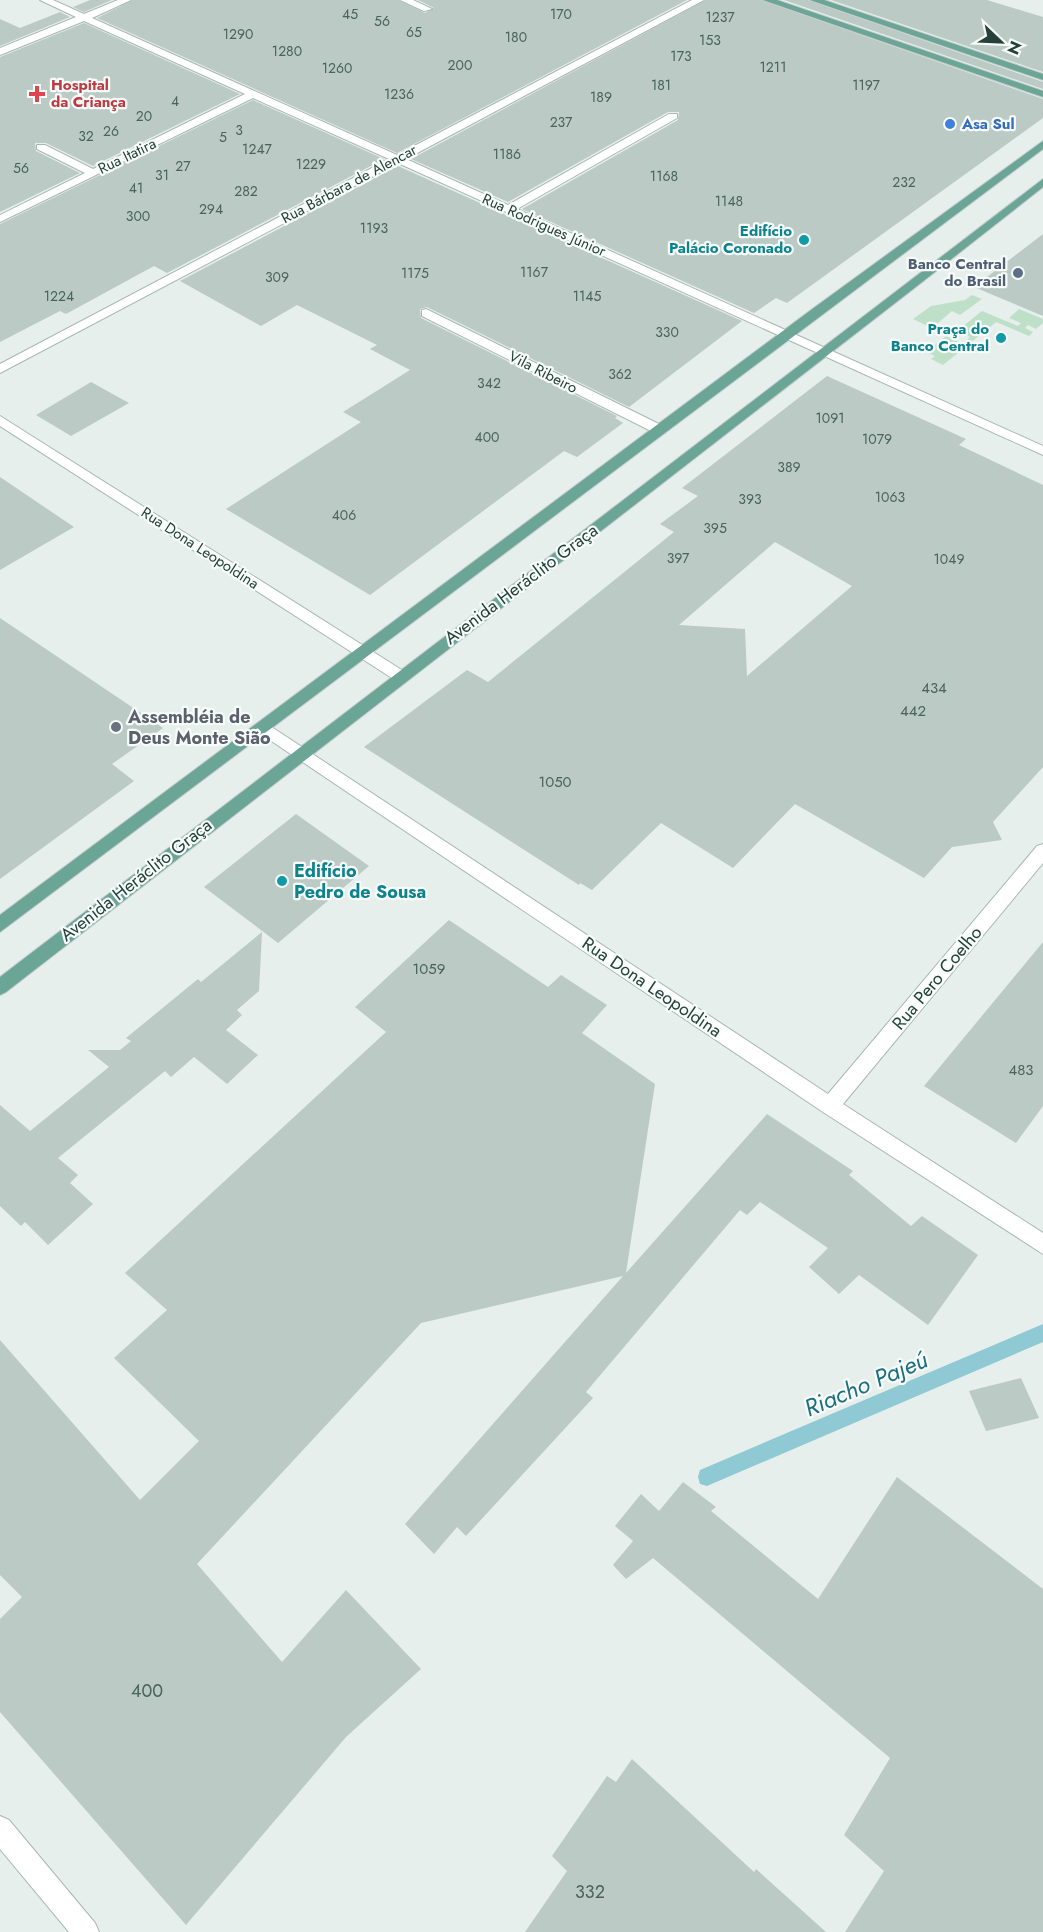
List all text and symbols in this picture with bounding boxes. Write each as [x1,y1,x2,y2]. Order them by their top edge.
house number: 45 [342,4,358,24]
house number: 170 [550,4,572,24]
house number: 1237 [705,7,735,27]
house number: 56 [374,11,390,31]
north arrow [971,12,1031,72]
house number: 65 [406,22,422,42]
house number: 1290 [223,24,253,44]
house number: 180 [505,27,527,47]
house number: 153 [699,30,721,50]
text: N [1001,37,1027,58]
house number: 1280 [272,41,302,61]
house number: 173 [670,46,692,66]
house number: 200 [448,55,472,75]
house number: 1211 [760,57,786,77]
house number: 1260 [322,58,352,78]
place label: Hospital da Criança [51,74,126,113]
house number: 181 [651,75,671,95]
house number: 1197 [852,75,880,95]
house number: 1236 [384,84,414,104]
marker: Hospital da Criança [28,85,46,103]
house number: 189 [590,87,612,107]
house number: 4 [171,91,179,111]
house number: 20 [136,106,152,126]
house number: 237 [550,112,573,132]
place label: Asa Sul [961,113,1015,135]
marker: Asa Sul [943,117,957,131]
house number: 3 [235,120,243,140]
house number: 26 [103,121,119,141]
house number: 32 [78,126,94,146]
house number: 5 [219,127,227,147]
street label: Rua Itatira [94,132,160,180]
house number: 1247 [242,139,273,159]
street label: Rua Bárbara de Alencar [277,139,421,229]
house number: 1186 [493,144,521,164]
house number: 1229 [296,154,326,174]
house number: 27 [175,156,191,176]
house number: 56 [13,158,29,178]
house number: 31 [155,165,169,185]
house number: 1168 [650,166,678,186]
house number: 232 [892,172,916,192]
house number: 41 [129,178,143,198]
house number: 282 [234,181,258,201]
street label: Rua Rodrigues Júnior [479,188,610,263]
house number: 1148 [715,191,743,211]
house number: 294 [199,199,223,219]
house number: 300 [126,206,150,226]
house number: 1193 [360,218,389,238]
place label: Edifício Palácio Coronado [669,220,792,259]
marker: Edifício Palácio Coronado [797,233,811,247]
place label: Banco Central do Brasil [908,253,1006,292]
house number: 1167 [520,262,549,282]
house number: 1175 [401,263,429,283]
marker: Banco Central do Brasil [1011,266,1025,280]
house number: 309 [265,267,289,287]
house number: 1224 [44,286,74,306]
house number: 1145 [573,286,601,306]
place label: Praça do Banco Central [891,318,989,357]
house number: 330 [655,322,679,342]
marker: Praça do Banco Central [994,331,1008,345]
street label: Vila Ribeiro [505,345,581,399]
house number: 362 [608,364,632,384]
house number: 342 [477,373,501,393]
house number: 1091 [815,408,845,428]
house number: 400 [475,427,499,447]
house number: 1079 [862,429,892,449]
house number: 389 [777,457,801,477]
house number: 1063 [875,487,906,507]
house number: 393 [738,489,762,509]
street label: Rua Dona Leopoldina [137,502,263,594]
house number: 406 [332,505,356,525]
street label: Avenida Heráclito Graça [439,518,603,650]
house number: 395 [703,518,727,538]
house number: 397 [667,548,690,568]
house number: 1049 [934,549,964,569]
house number: 434 [921,677,947,699]
house number: 442 [900,700,926,722]
place label: Assembléia de Deus Monte Sião [127,704,271,751]
marker: Assembléia de Deus Monte Sião [109,720,123,734]
house number: 1050 [538,771,572,793]
street label: Avenida Heráclito Graça [55,812,217,948]
place label: Edifício Pedro de Sousa [294,858,426,905]
marker: Edifício Pedro de Sousa [275,874,289,888]
street label: Rua Pero Coelho [886,920,988,1035]
street label: Rua Dona Leopoldina [577,930,727,1044]
house number: 1059 [413,958,445,980]
house number: 483 [1008,1059,1034,1081]
water label: Riacho Pajeú [799,1342,933,1425]
house number: 400 [131,1678,163,1704]
house number: 332 [575,1879,605,1905]

